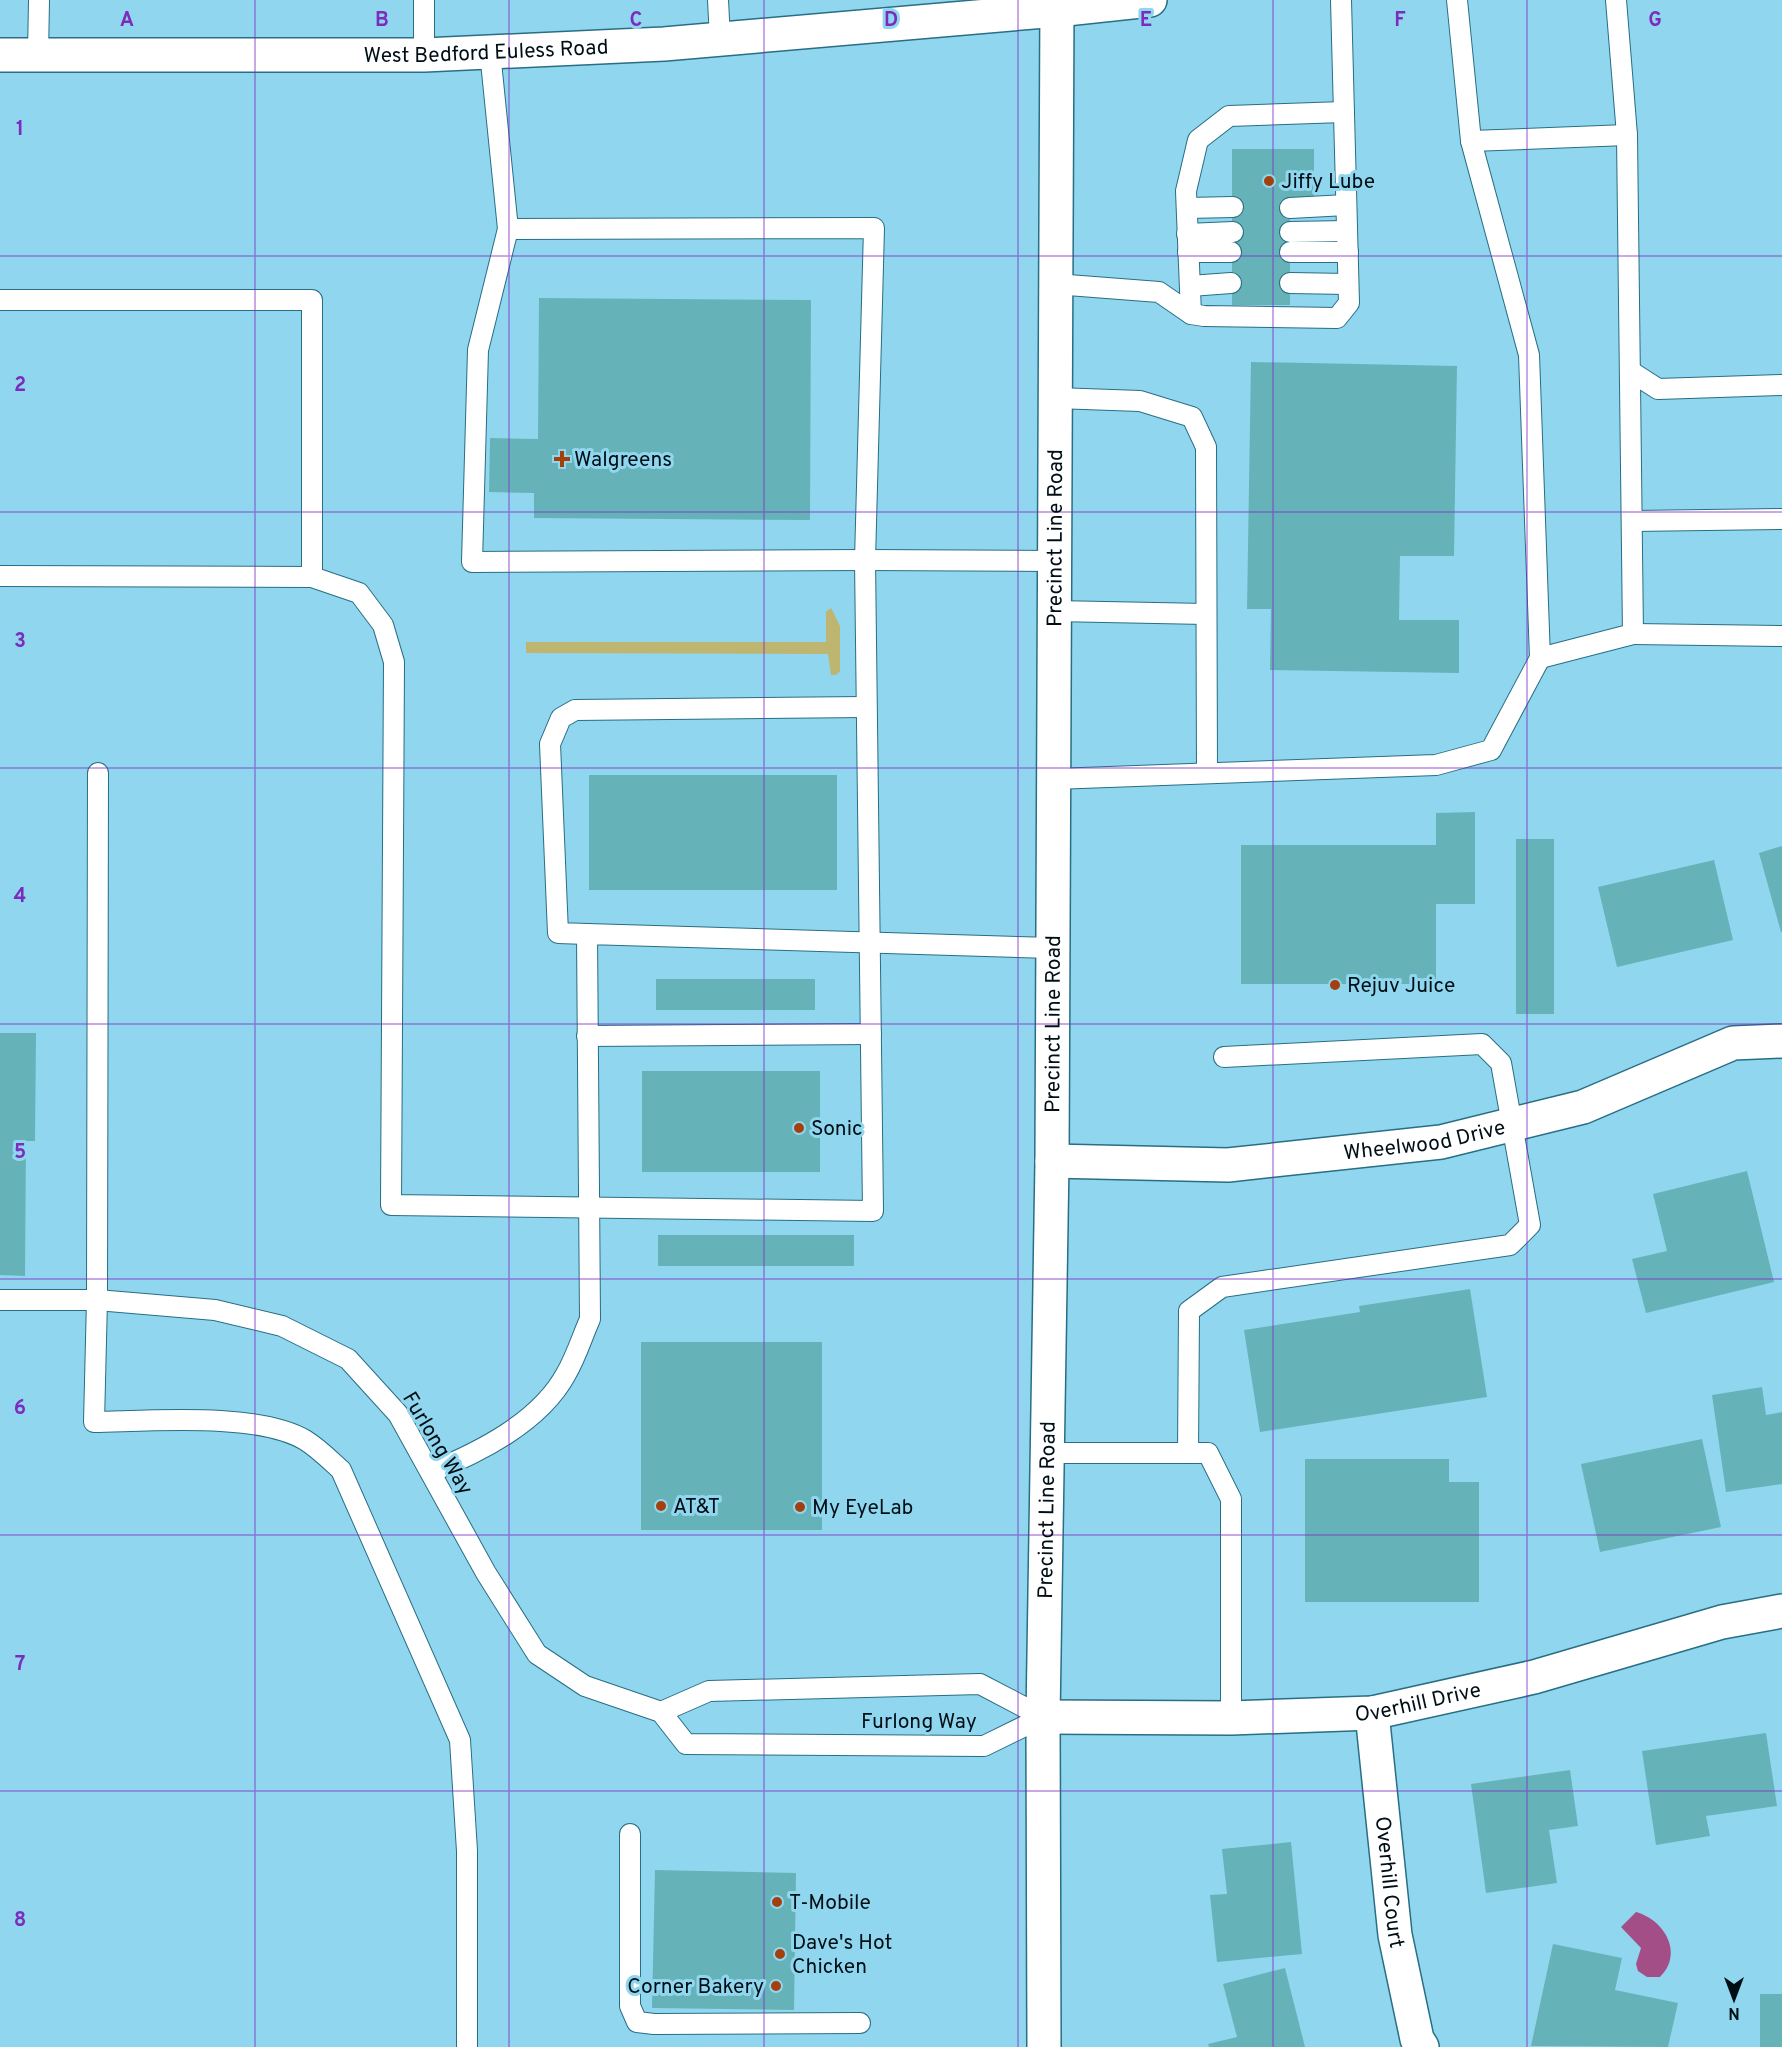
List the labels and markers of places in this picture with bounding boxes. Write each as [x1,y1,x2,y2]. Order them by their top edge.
place label: Jiffy Lube [1281,169,1375,196]
marker: Jiffy Lube [1262,174,1276,188]
place label: Walgreens [574,447,672,474]
marker: Walgreens [555,452,569,466]
place label: Rejuv Juice [1347,973,1455,1000]
marker: Rejuv Juice [1328,978,1342,992]
place label: Sonic [811,1116,862,1143]
marker: Sonic [792,1121,806,1135]
place label: AT&T [673,1494,720,1521]
place label: My EyeLab [812,1495,913,1522]
marker: AT&T [654,1499,668,1513]
marker: My EyeLab [793,1500,807,1514]
place label: T-Mobile [789,1890,871,1917]
marker: T-Mobile [770,1895,784,1909]
place label: Dave's Hot Chicken [792,1930,892,1981]
marker: Dave's Hot Chicken [773,1947,787,1961]
place label: Corner Bakery [627,1974,764,2001]
marker: Corner Bakery [769,1979,783,1993]

